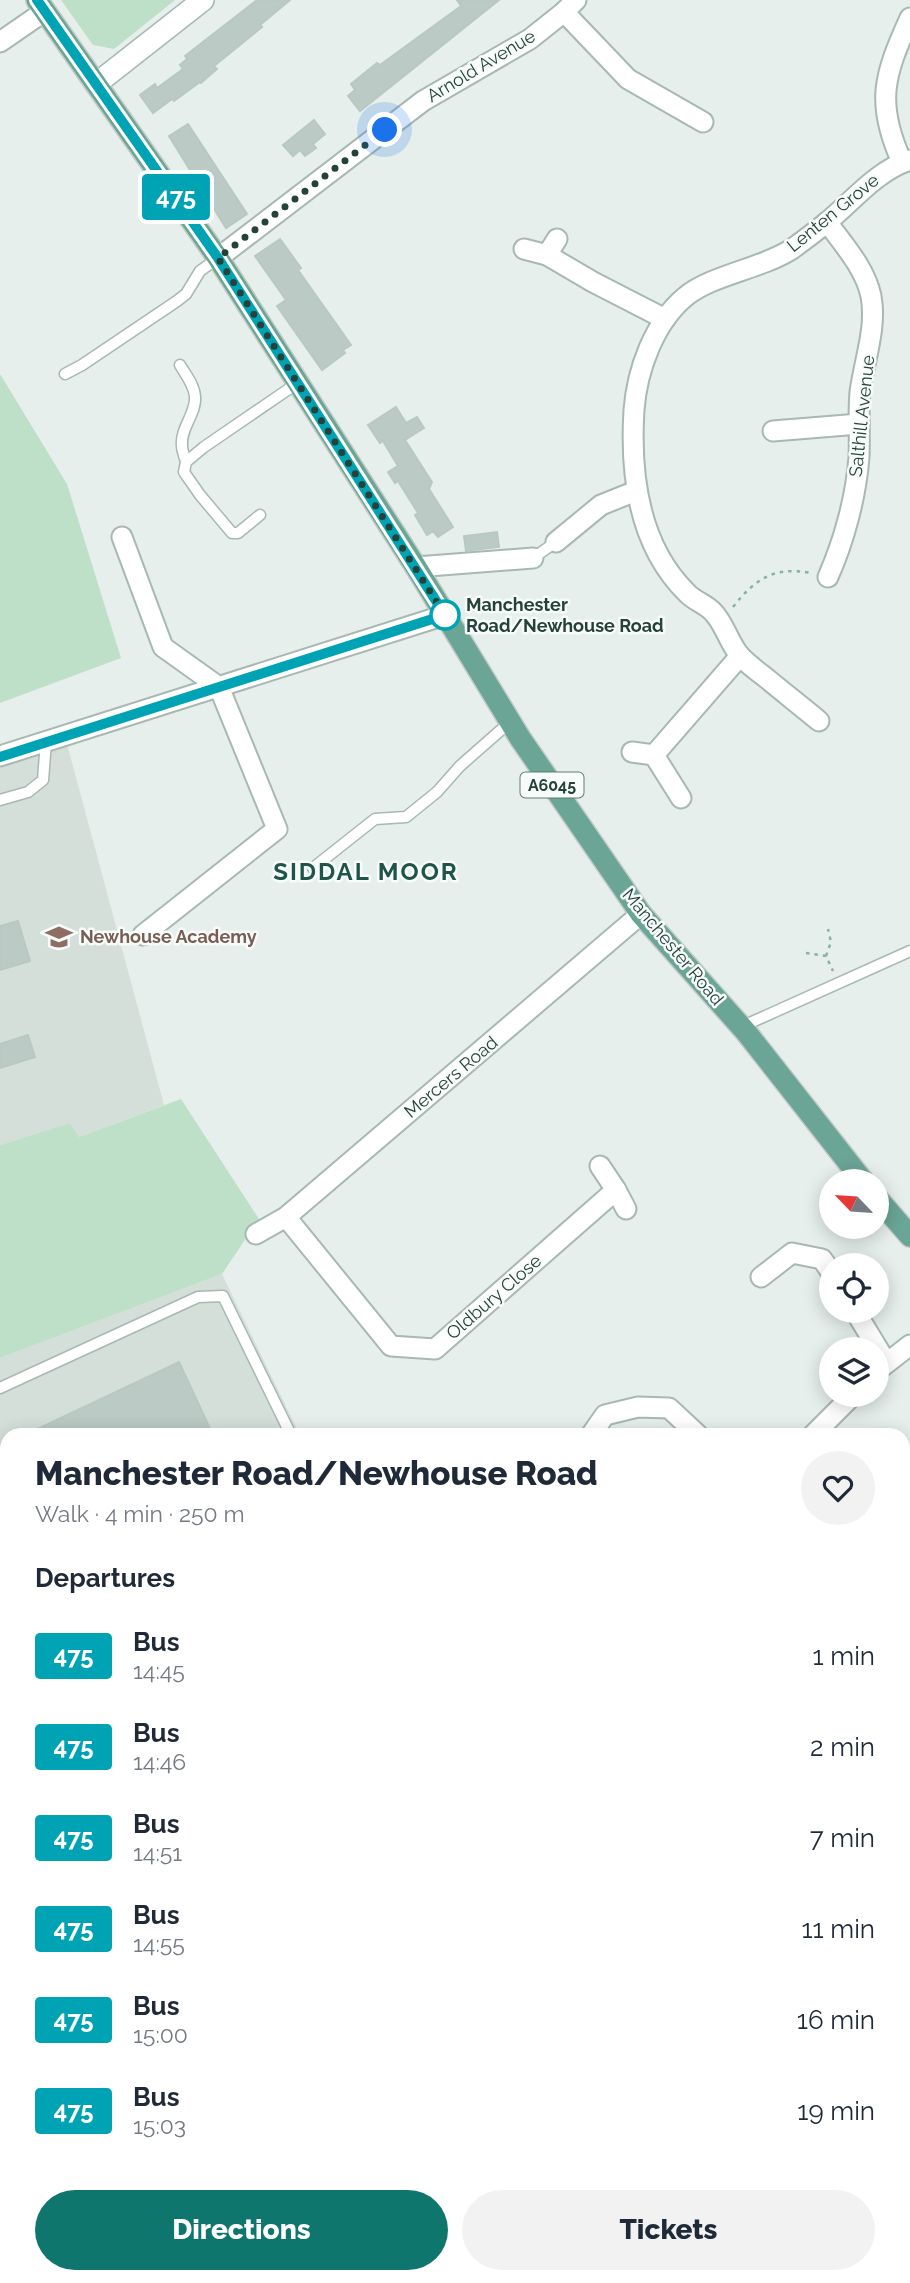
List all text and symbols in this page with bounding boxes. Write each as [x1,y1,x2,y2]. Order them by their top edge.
street label: Arnold Avenue [423,25,539,106]
your location [367,112,402,147]
street label: Lenten Grove [783,169,883,256]
line badge: 475 [136,174,216,220]
text: 475 [156,182,196,211]
street label: Salthill Avenue [845,353,878,478]
place label: Manchester Road/Newhouse Road [466,594,664,636]
marker: Manchester Road/Newhouse Road [430,600,460,630]
road number: A6045 [520,772,584,798]
district label: SIDDAL MOOR [273,857,459,886]
street label: Manchester Road [618,884,728,1009]
school or university icon: Newhouse Academy [44,922,74,952]
place label: Newhouse Academy [80,926,257,947]
street label: Mercers Road [400,1031,502,1122]
north arrow [819,1169,889,1239]
map controls [819,1169,889,1407]
street label: Oldbury Close [442,1249,546,1344]
button: locate [819,1253,889,1323]
button: layers [819,1337,889,1407]
button: heart [801,1451,875,1525]
text: Manchester Road/Newhouse Road [35,1454,598,1493]
text: Walk · 4 min · 250 m [35,1500,245,1527]
text: Departures [35,1563,175,1593]
text: Bus [133,1627,180,1657]
text: 475 [53,1641,94,1670]
text: 1 min [813,1641,875,1671]
text: 14:45 [133,1657,185,1684]
text: Bus [133,1718,180,1748]
text: 475 [53,1732,94,1761]
text: 2 min [810,1732,875,1762]
text: 14:46 [133,1748,186,1775]
text: Bus [133,1809,180,1839]
text: 475 [53,1823,94,1852]
text: 7 min [810,1823,875,1853]
text: 14:51 [133,1839,182,1866]
text: Bus [133,1900,180,1930]
text: 475 [53,1914,94,1943]
text: 11 min [801,1914,875,1944]
text: 14:55 [133,1930,185,1957]
text: Bus [133,1991,180,2021]
text: 475 [53,2005,94,2034]
text: 16 min [797,2005,875,2035]
text: 15:00 [133,2021,188,2048]
text: Bus [133,2082,180,2112]
text: 475 [53,2096,94,2125]
text: 19 min [797,2096,875,2126]
text: 15:03 [133,2112,186,2139]
button: Directions [35,2190,448,2270]
button: Tickets [462,2190,875,2270]

